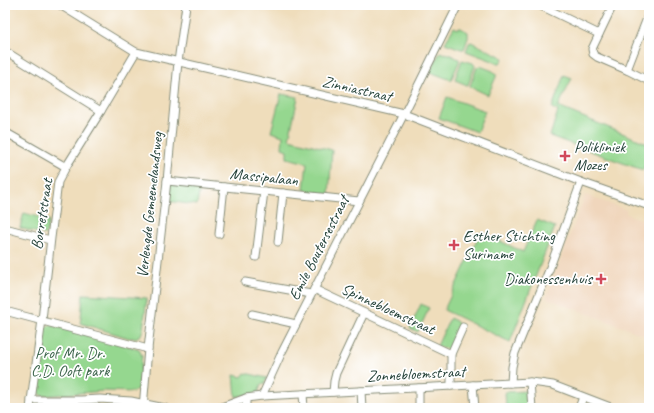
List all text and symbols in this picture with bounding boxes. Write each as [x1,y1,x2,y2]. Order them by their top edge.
street label: Zinniastraat [320,71,396,107]
street label: Verlengde Gemeenelandsweg [132,130,168,279]
place label: Polikliniek Mozes [574,137,626,175]
marker: Polikliniek Mozes [559,150,571,162]
street label: Massipalaan [229,163,300,191]
street label: Borretstraat [27,176,58,251]
street label: Emile Boutersestraat [284,190,355,303]
place label: Esther Stichting Suriname [463,226,556,264]
marker: Esther Stichting Suriname [448,239,460,251]
place label: Diakonessenhuis [504,269,594,289]
marker: Diakonessenhuis [595,273,607,285]
street label: Spinnebloemstraat [338,279,439,340]
park label: Prof Mr. Dr. C,D. Ooft park [31,343,110,381]
street label: Zonnebloemstraat [366,361,468,387]

